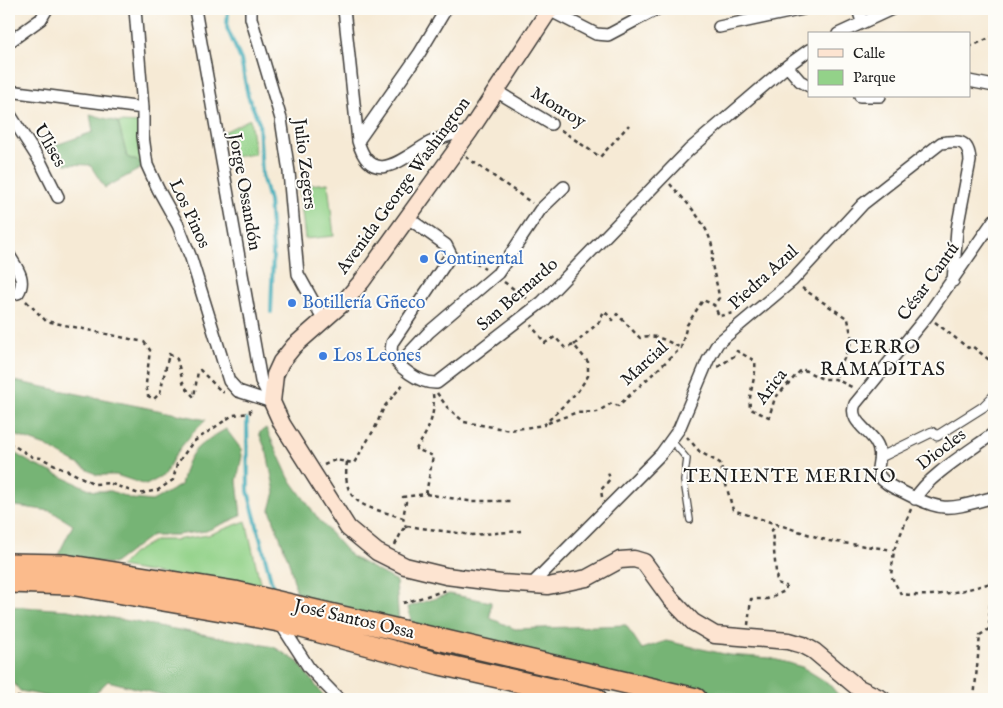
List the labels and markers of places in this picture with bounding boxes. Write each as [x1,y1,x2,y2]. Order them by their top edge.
place label: Continental [434,248,523,271]
marker: Continental [418,253,430,265]
place label: Botillería Gñeco [302,292,426,315]
marker: Botillería Gñeco [286,297,298,309]
place label: Los Leones [333,345,421,368]
marker: Los Leones [317,350,329,362]

